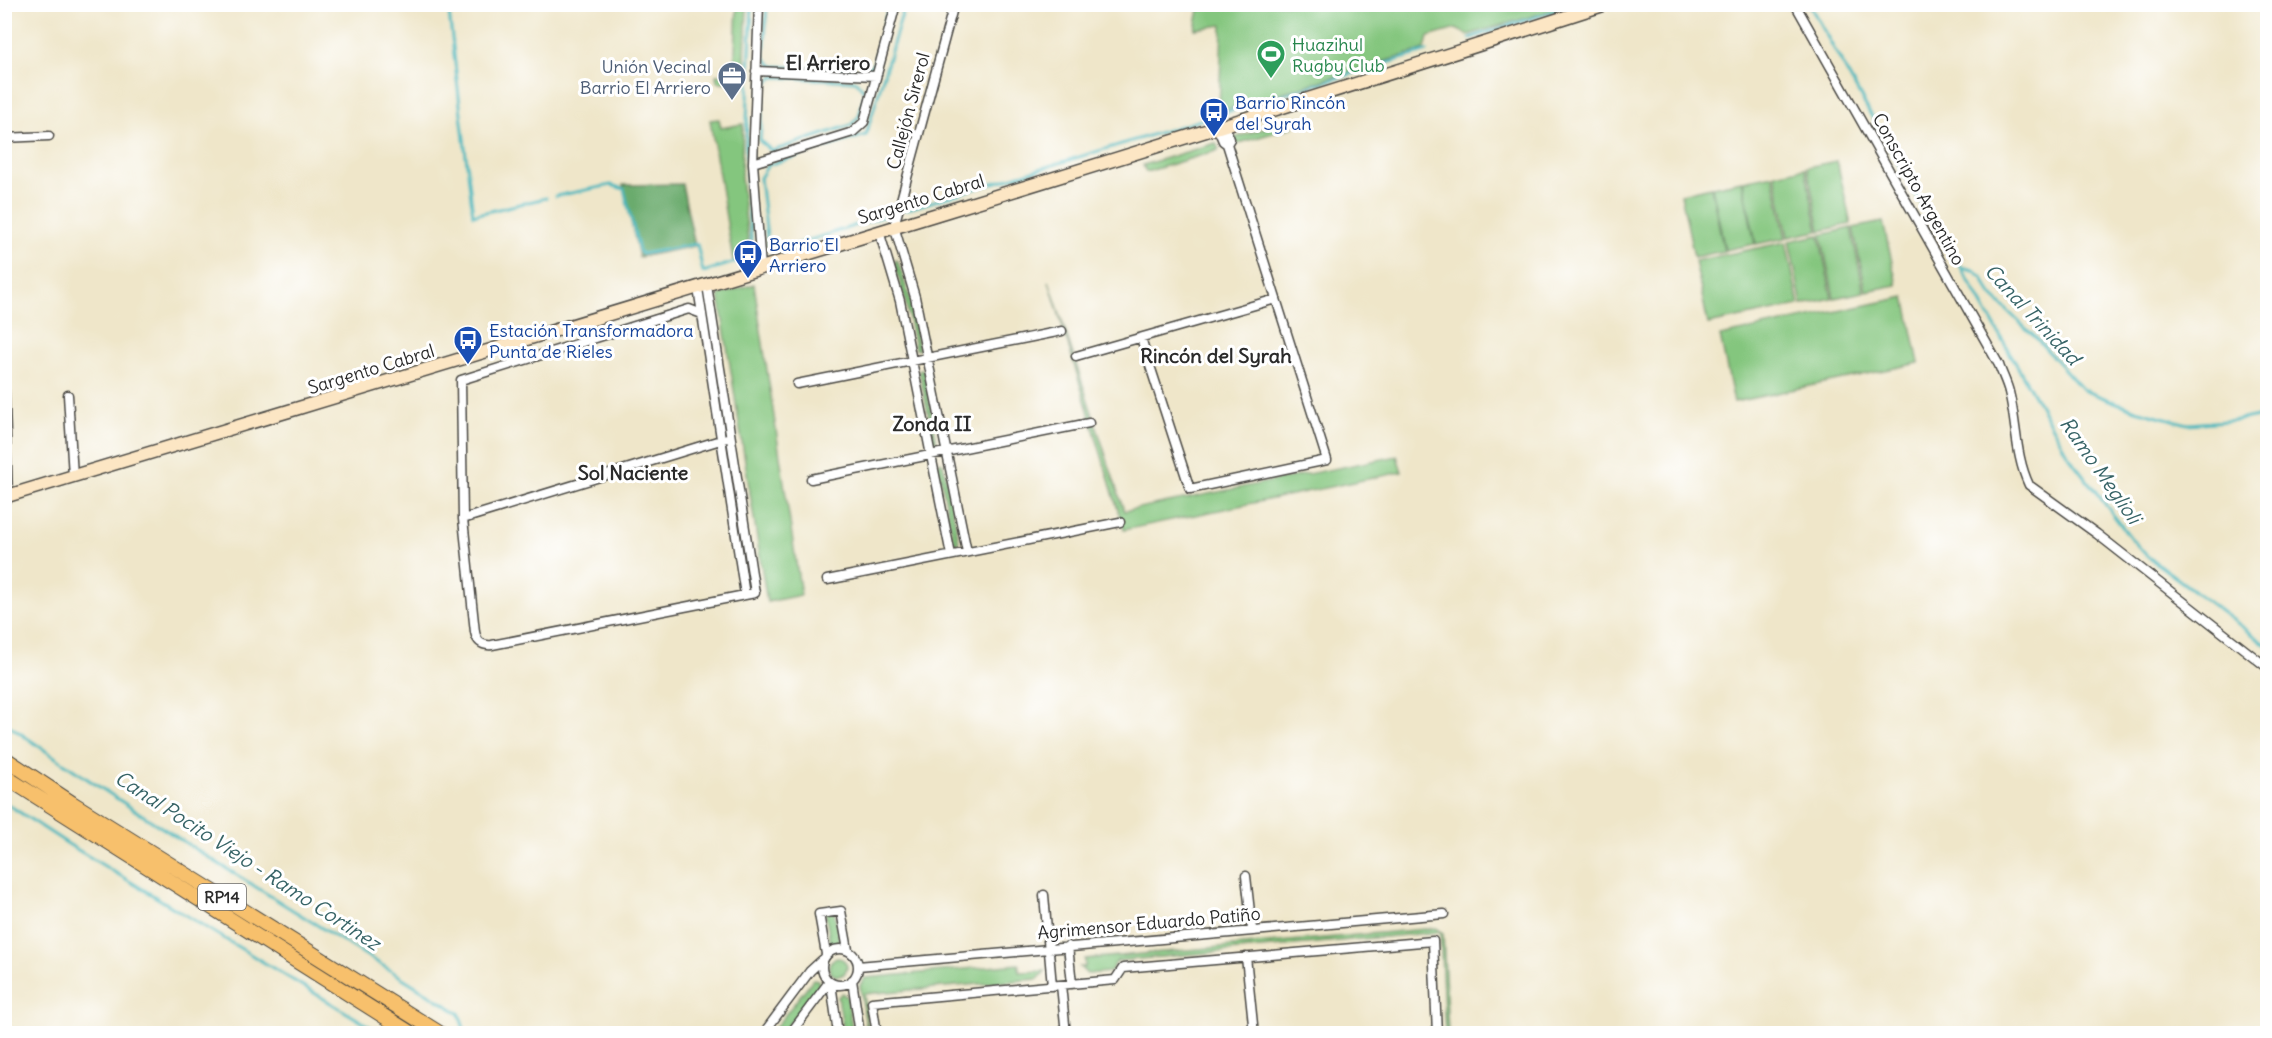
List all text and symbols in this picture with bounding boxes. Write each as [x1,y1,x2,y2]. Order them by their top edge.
place label: Huazihul Rugby Club [1292,33,1385,77]
sports icon: Huazihul Rugby Club [1255,38,1287,80]
district label: El Arriero [786,50,870,75]
street label: Callejón Sirerol [881,50,935,172]
place label: Unión Vecinal Barrio El Arriero [580,55,711,99]
office icon: Unión Vecinal Barrio El Arriero [716,60,748,102]
place label: Barrio Rincón del Syrah [1235,91,1346,135]
bus stop icon: Barrio Rincón del Syrah [1198,96,1230,138]
street label: Conscripto Argentino [1868,109,1970,269]
street label: Sargento Cabral [855,169,987,229]
place label: Barrio El Arriero [769,233,839,277]
bus stop icon: Barrio El Arriero [732,238,764,280]
water label: Canal Trinidad [1980,258,2088,371]
place label: Estación Transformadora Punta de Rieles [489,319,694,363]
bus stop icon: Estación Transformadora Punta de Rieles [452,324,484,366]
street label: Sargento Cabral [305,339,437,399]
district label: Rincón del Syrah [1140,343,1292,368]
district label: Zonda II [892,411,972,436]
water label: Ramo Meglioli [2055,412,2148,530]
district label: Sol Naciente [578,460,689,485]
water label: Canal Pocito Viejo - Ramo Cortinez [111,765,387,957]
road number: RP14 [198,884,246,910]
street label: Agrimensor Eduardo Patiño [1036,902,1262,944]

